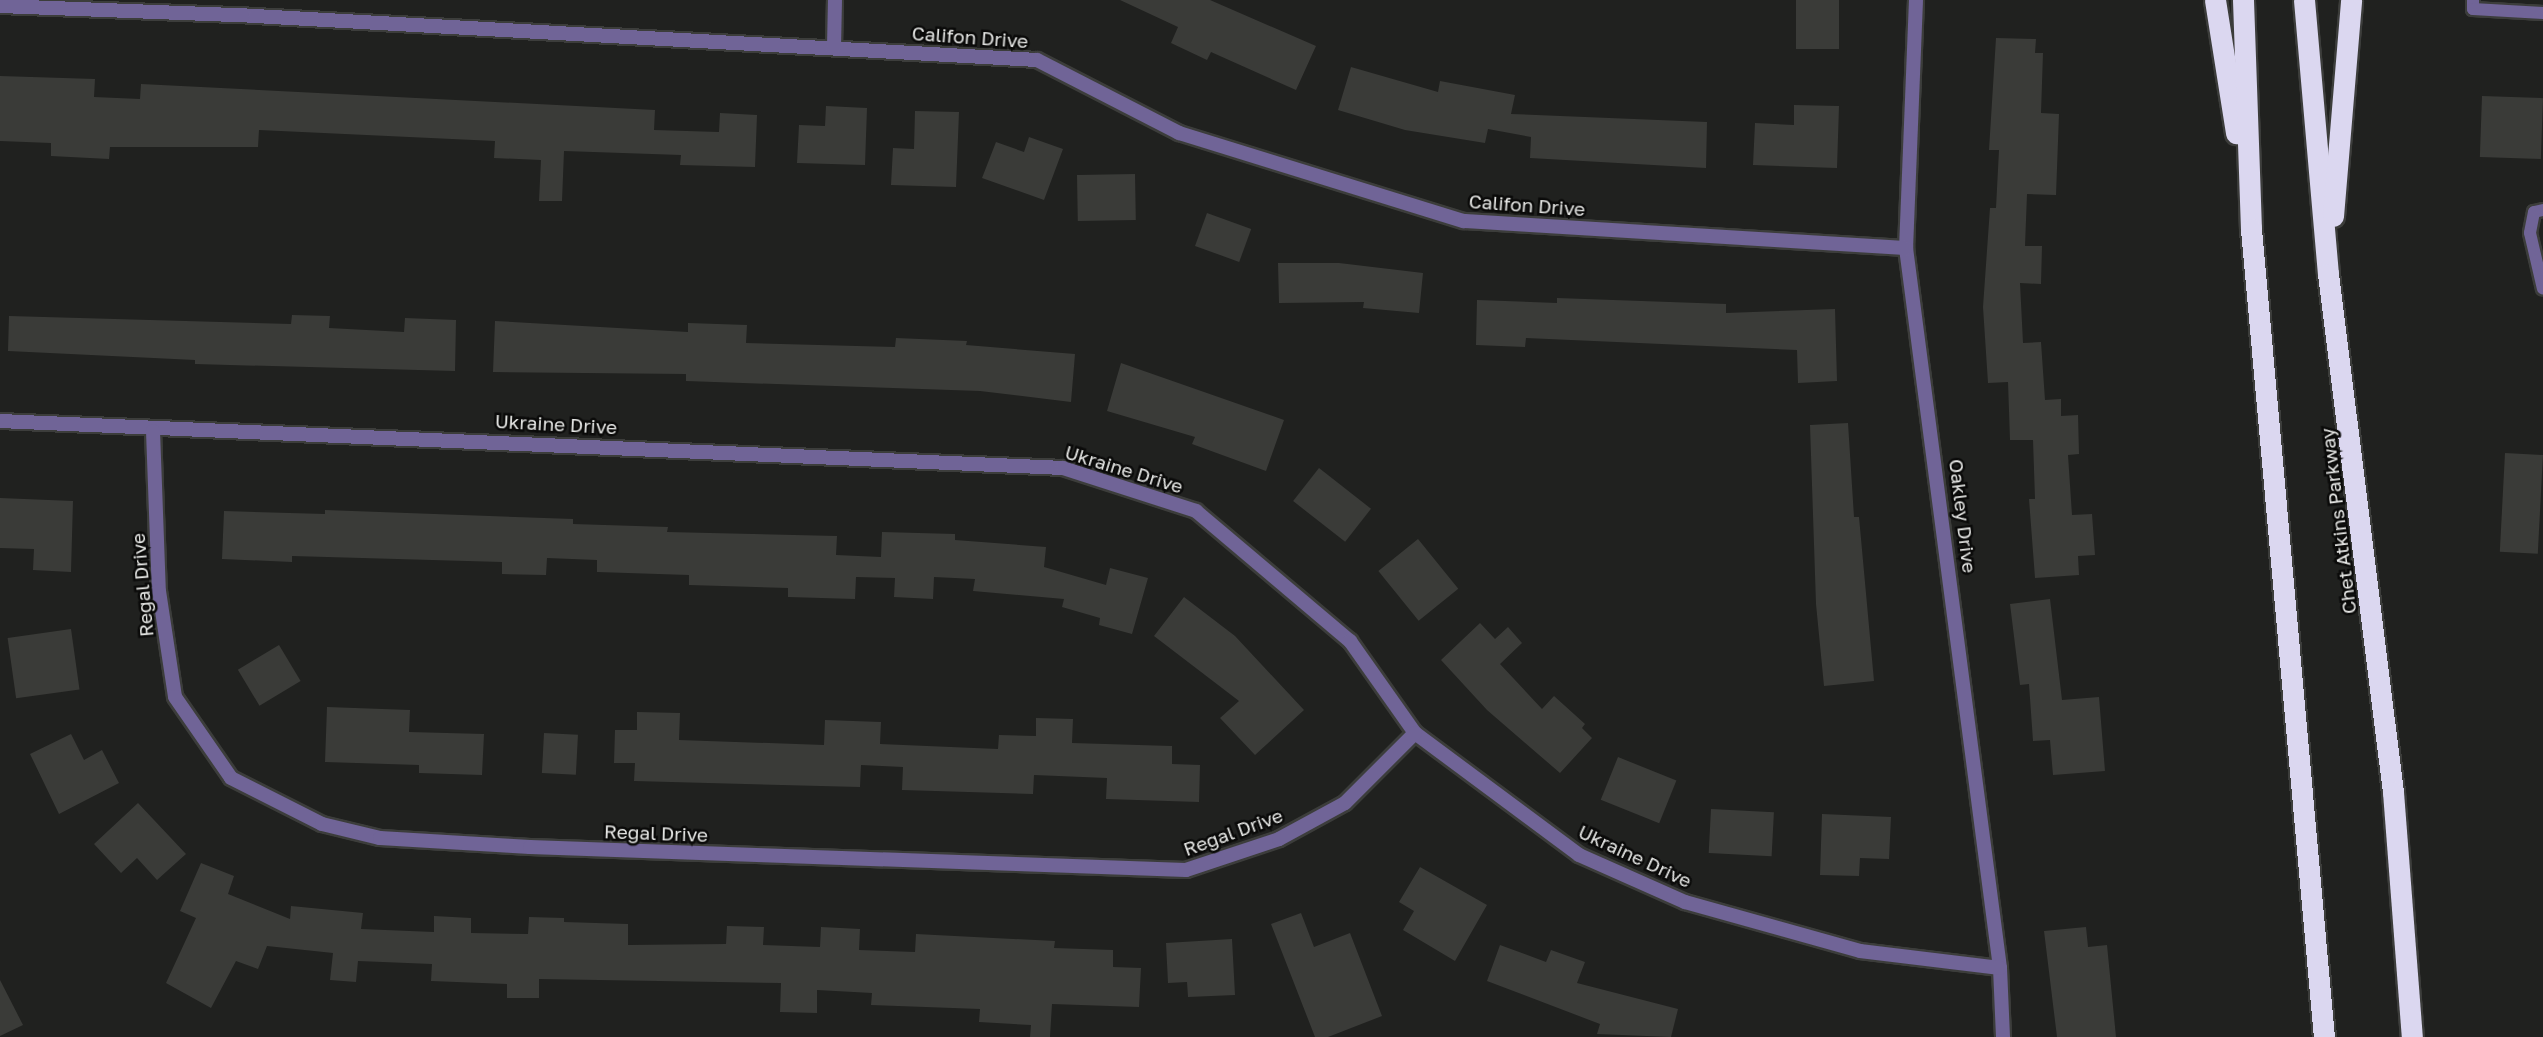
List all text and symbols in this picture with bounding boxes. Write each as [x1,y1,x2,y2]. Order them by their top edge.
street label: Califon Drive [911,22,1029,52]
street label: Califon Drive [1468,190,1586,220]
street label: Ukraine Drive [494,409,618,439]
street label: Chet Atkins Parkway [2315,427,2361,615]
street label: Ukraine Drive [1062,440,1186,498]
street label: Oakley Drive [1945,458,1981,574]
street label: Regal Drive [126,532,158,638]
street label: Regal Drive [1180,803,1286,861]
street label: Regal Drive [604,820,708,846]
street label: Ukraine Drive [1575,820,1695,892]

